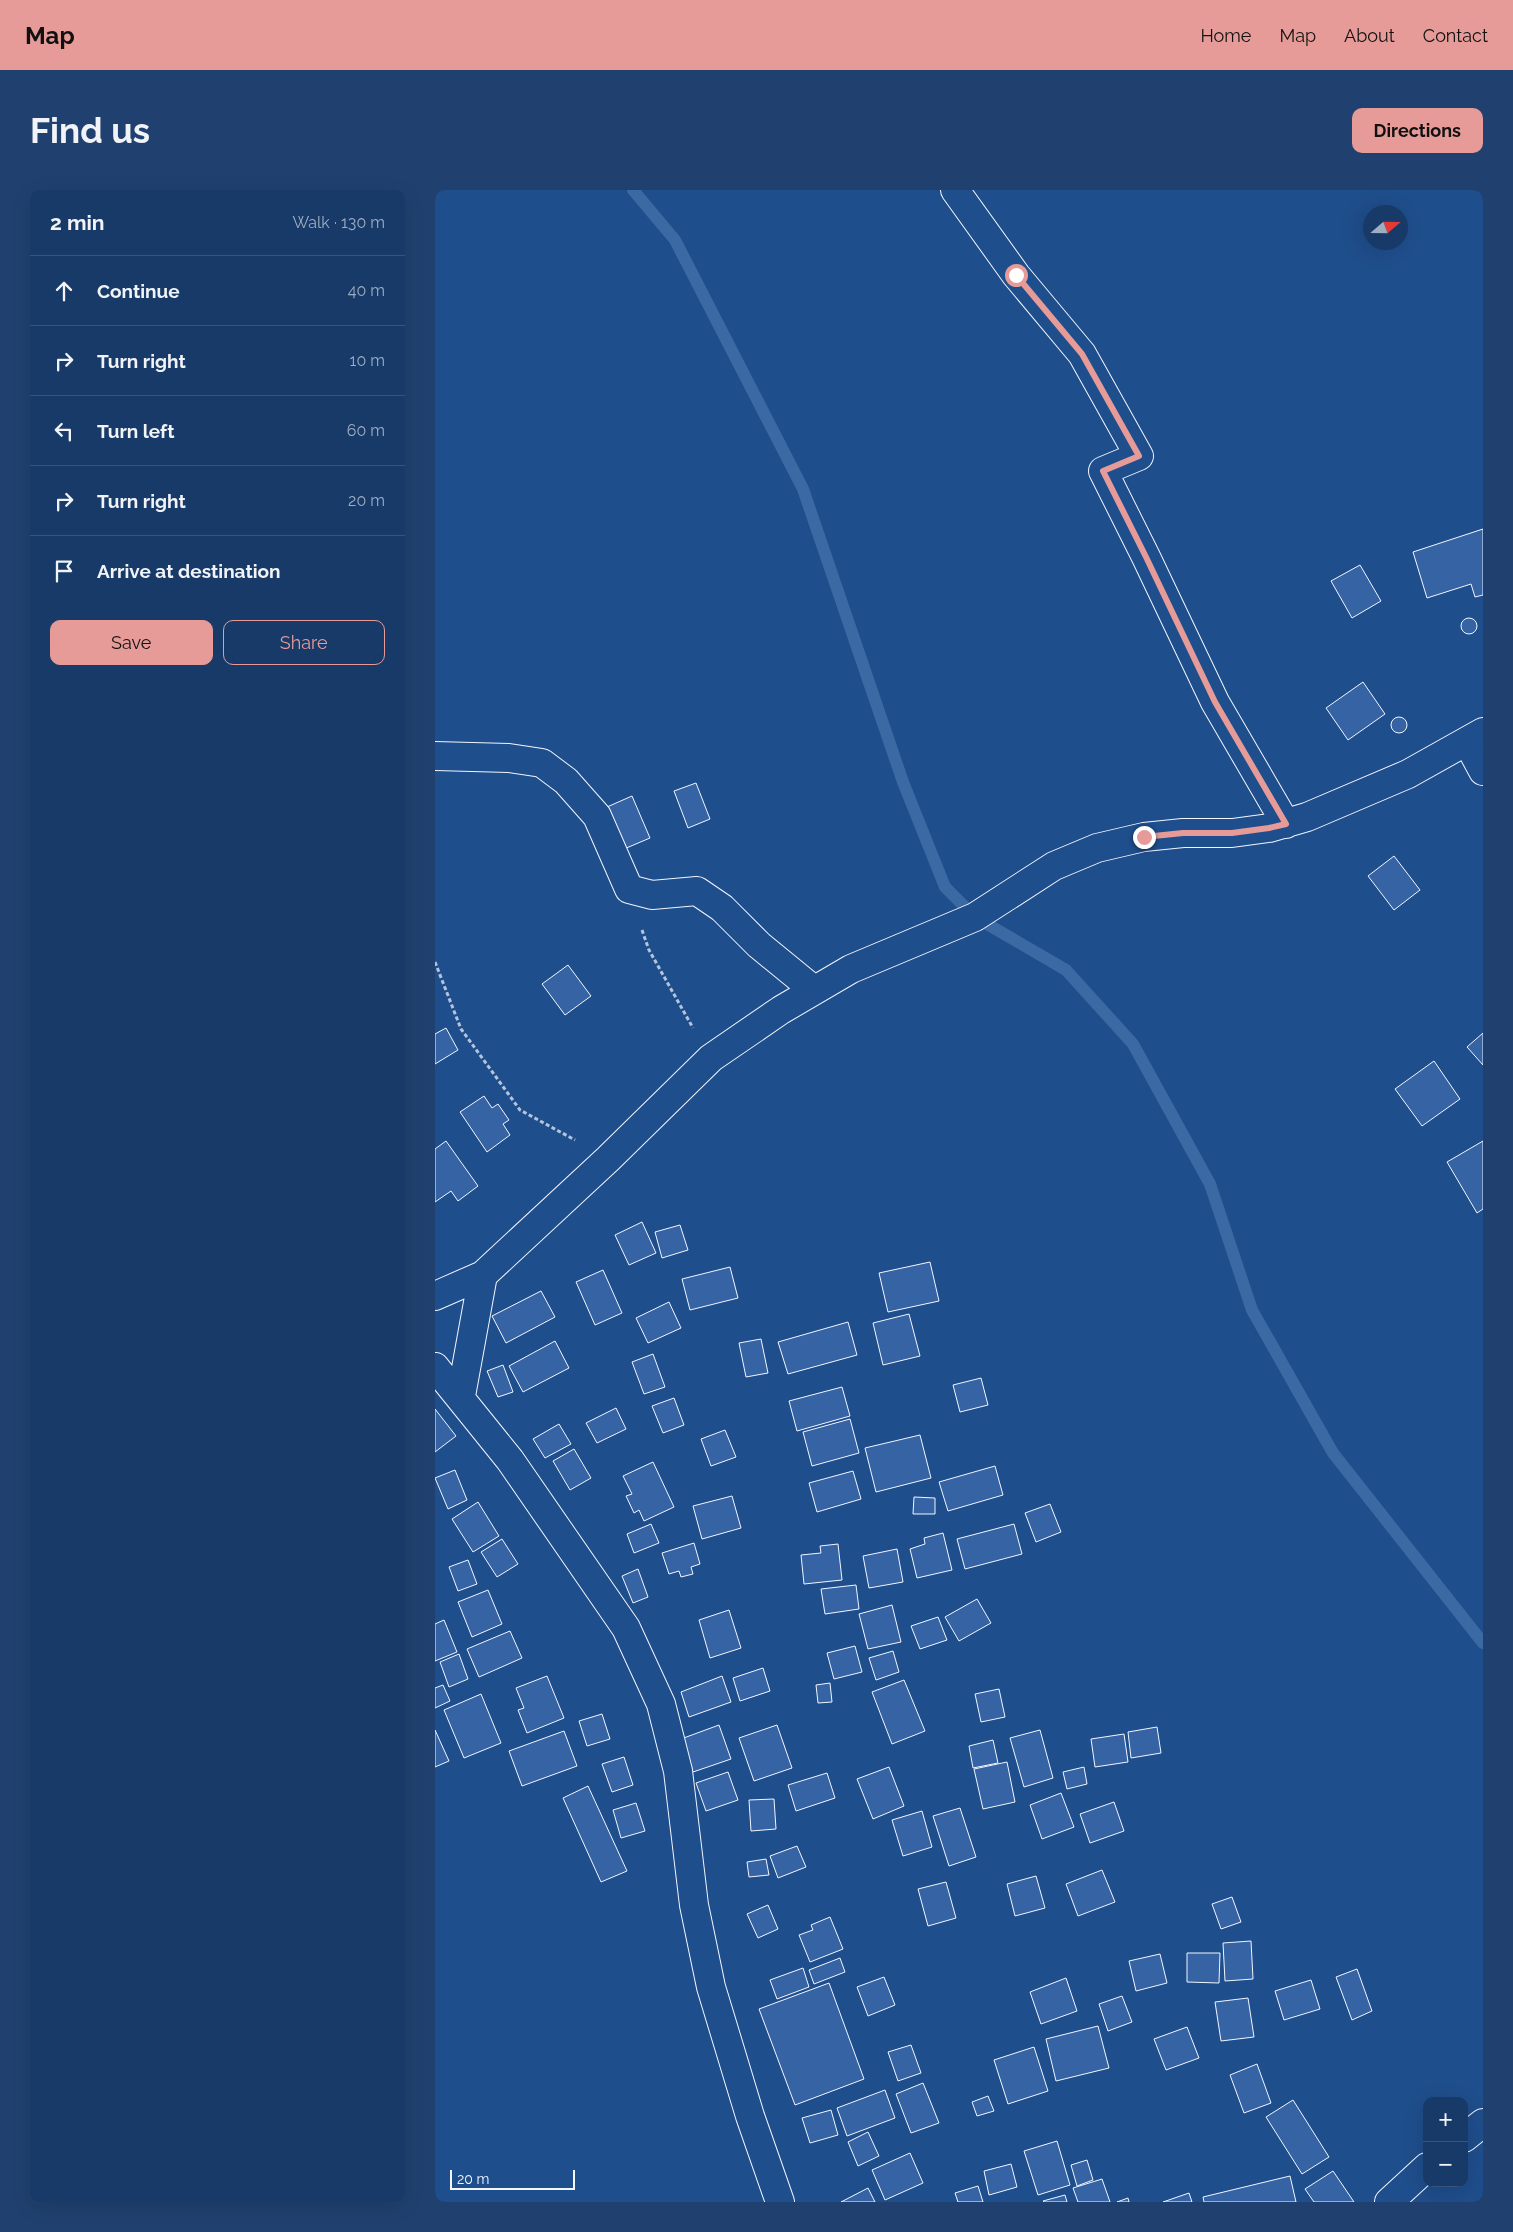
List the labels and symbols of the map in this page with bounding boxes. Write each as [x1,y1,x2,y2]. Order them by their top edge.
north arrow [1363,205,1408,250]
route start [1005,264,1028,287]
route end [1133,826,1156,849]
scale bar [450,2167,575,2190]

